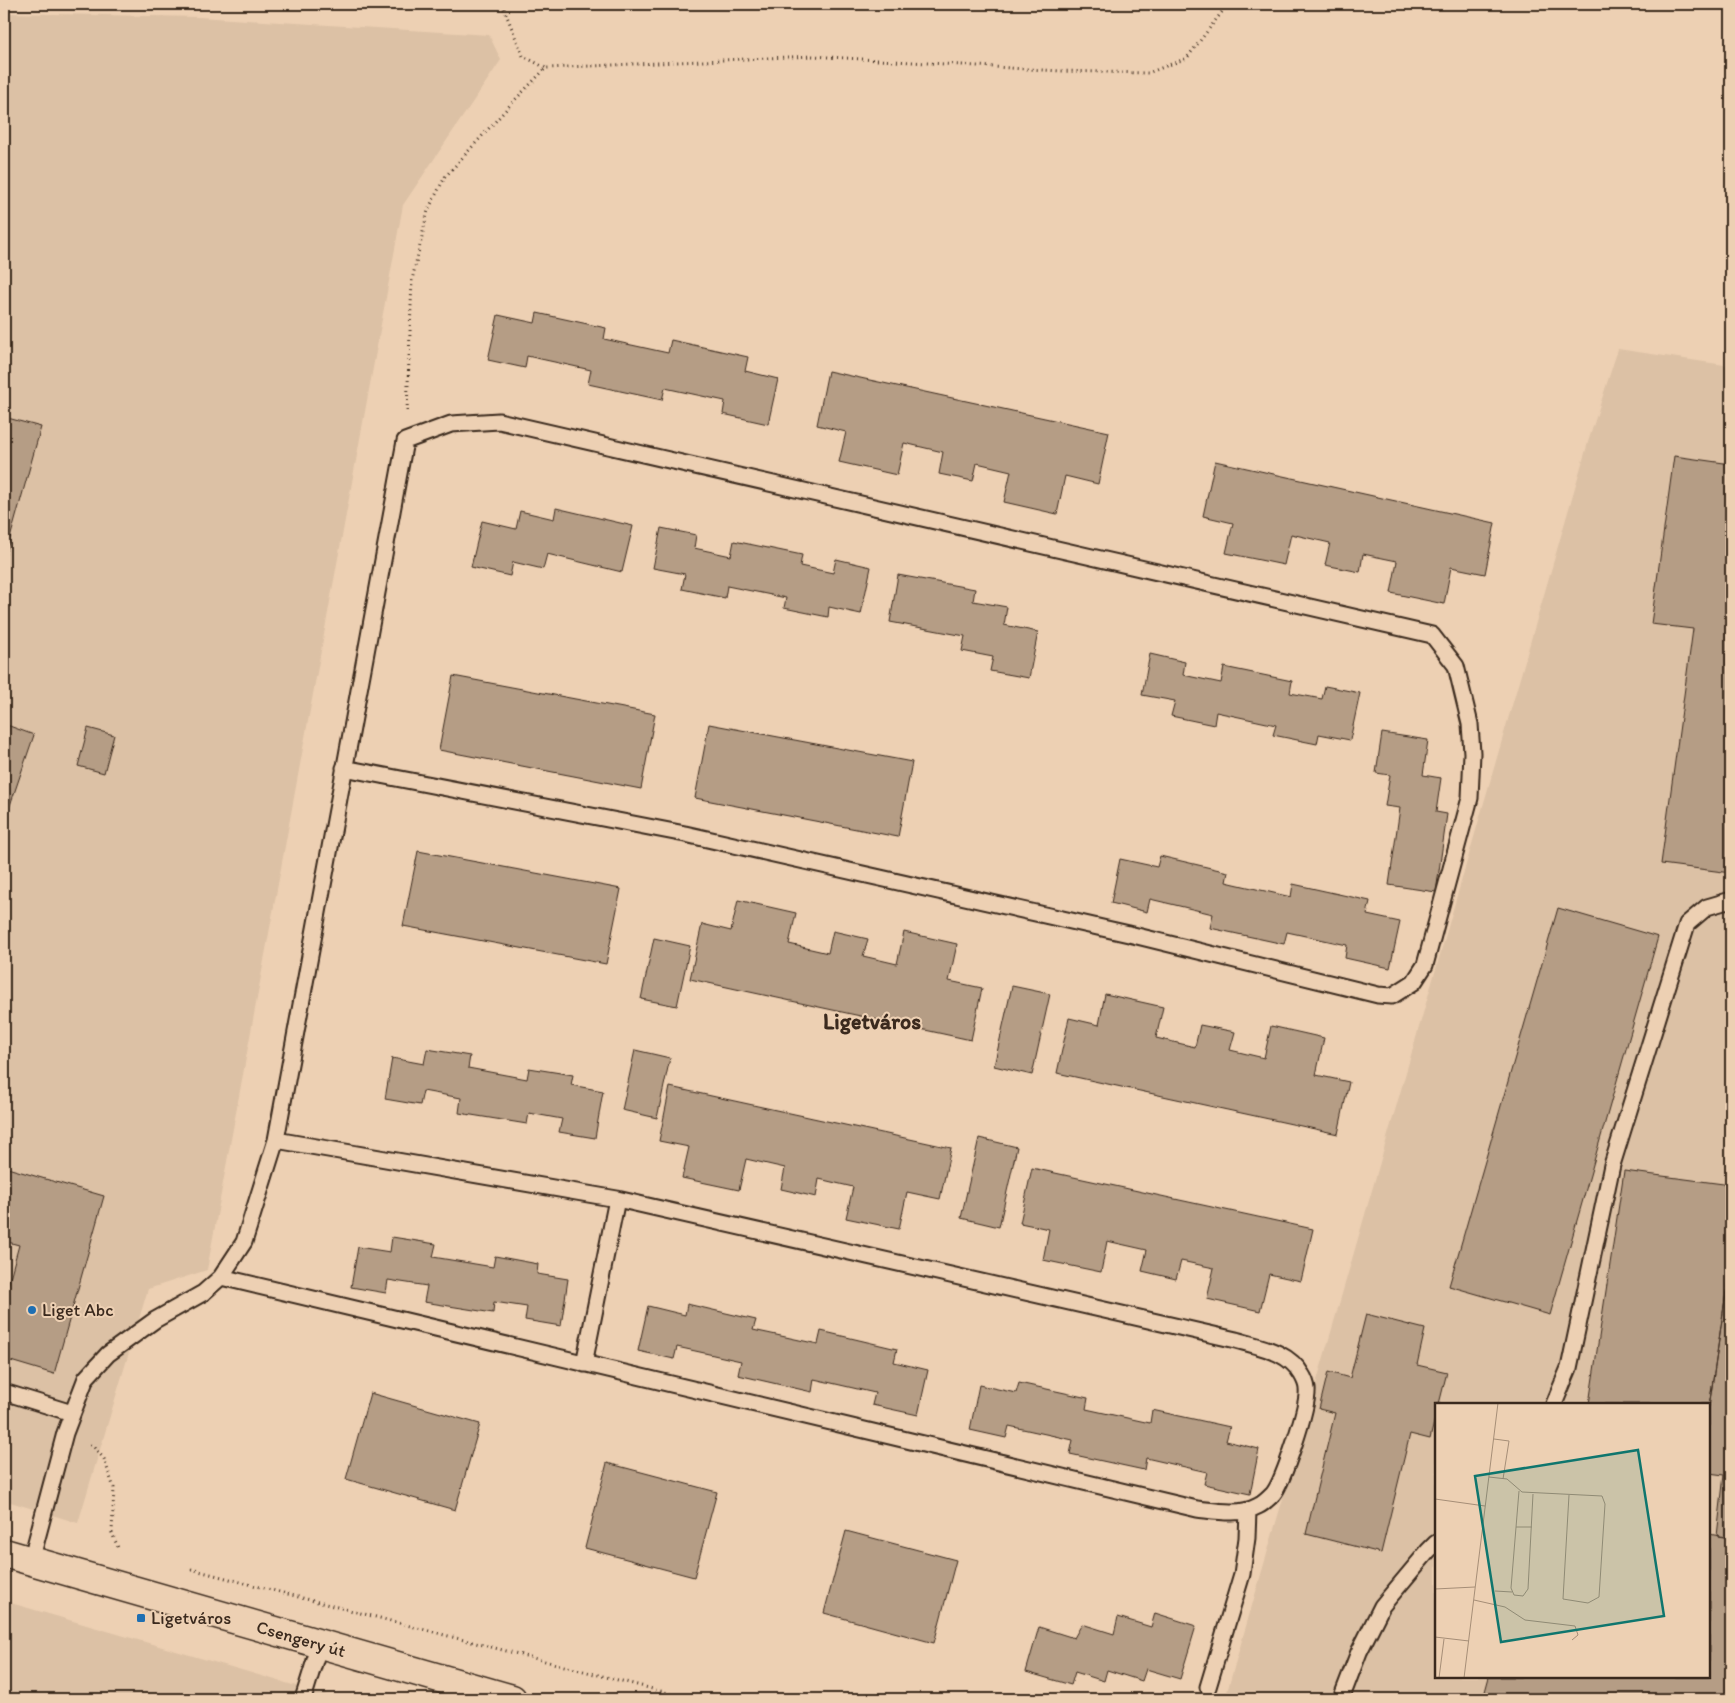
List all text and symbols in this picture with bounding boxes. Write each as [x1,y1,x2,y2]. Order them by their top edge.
district label: Ligetváros [823,1008,921,1035]
place label: Liget Abc [42,1299,114,1321]
marker: Liget Abc [26,1304,38,1316]
inset map [1435,1403,1710,1678]
place label: Ligetváros [151,1607,231,1629]
marker: Ligetváros [135,1612,147,1624]
street label: Csengery út [254,1616,348,1662]

